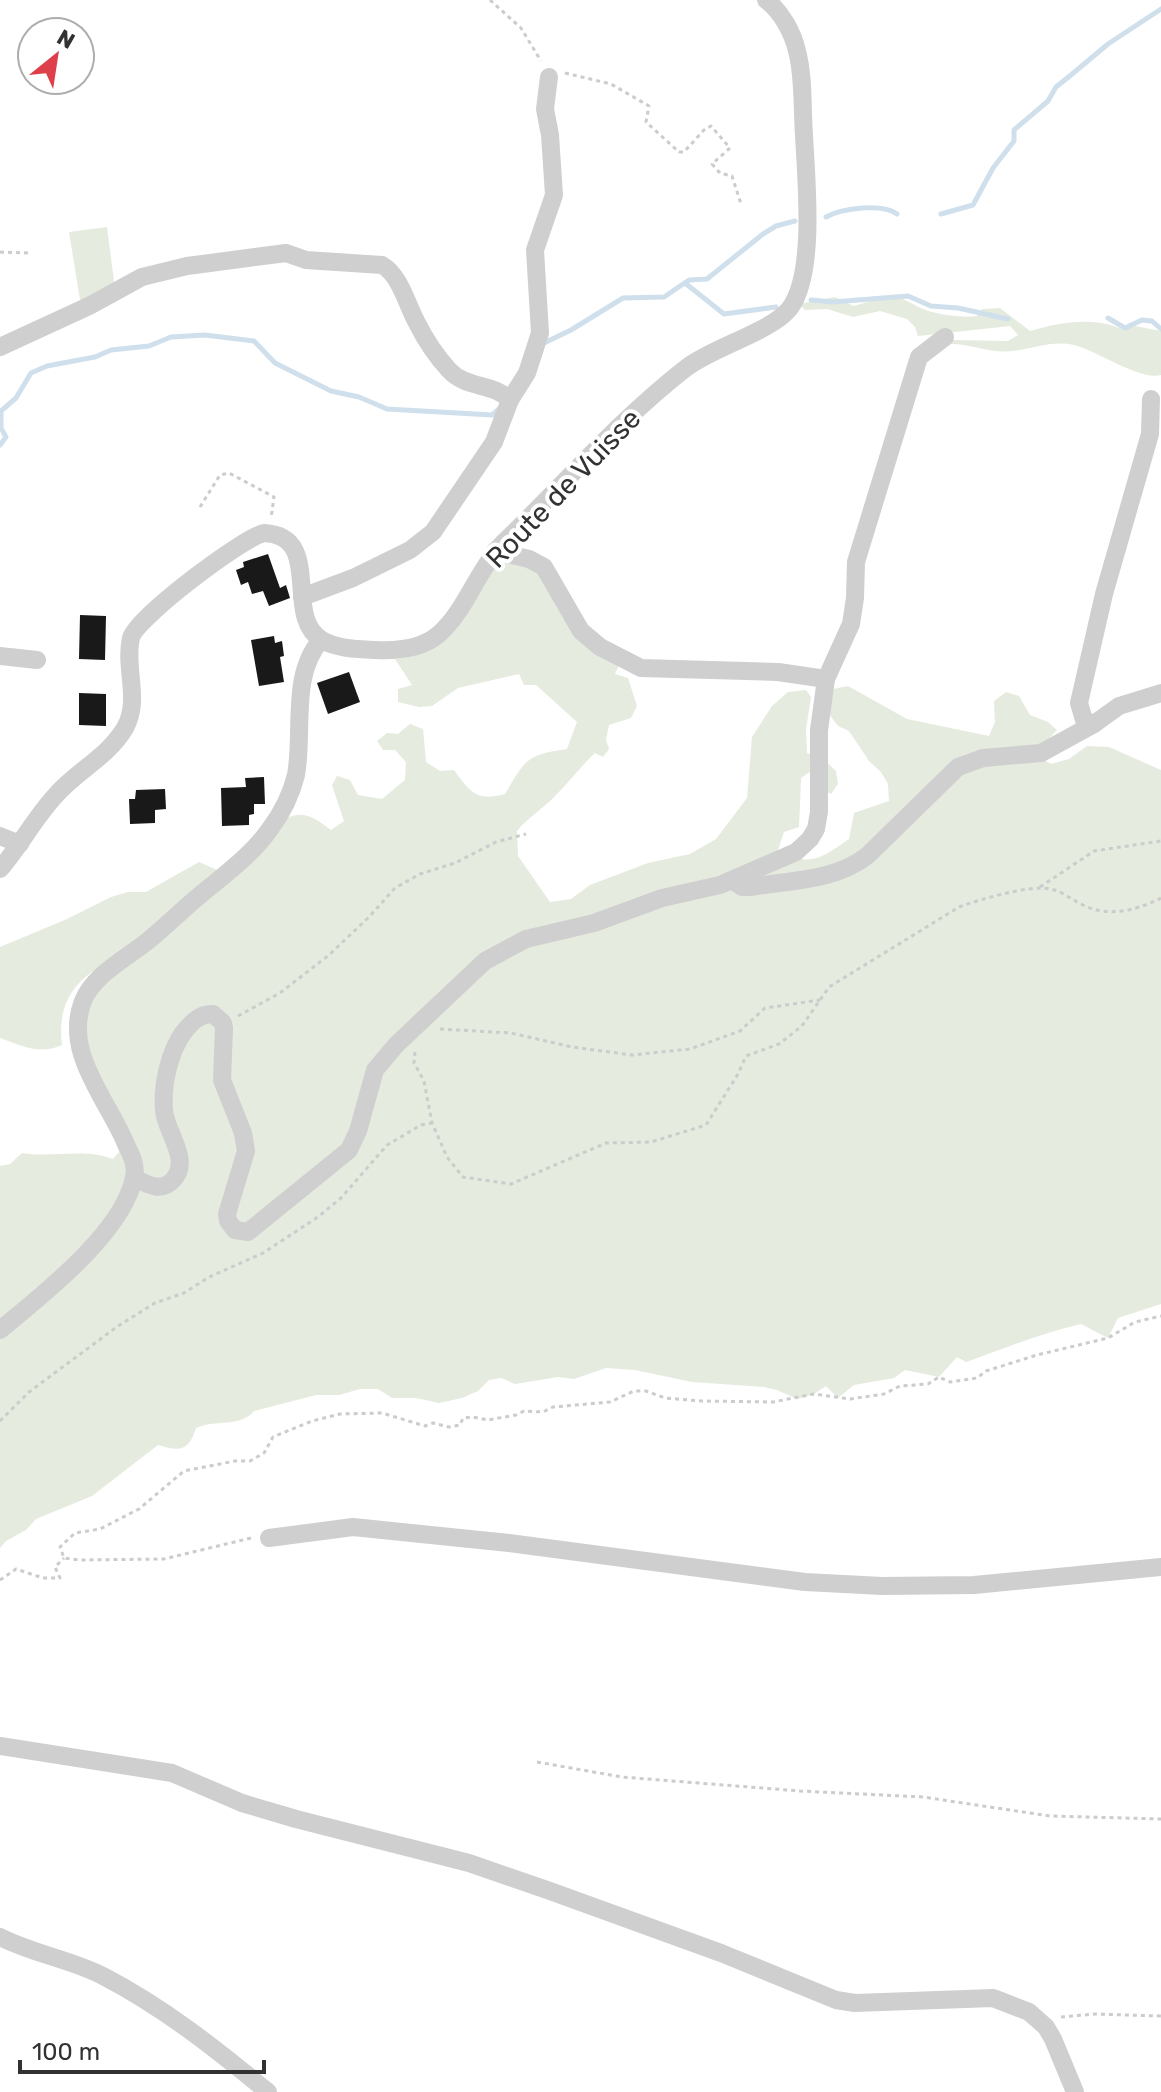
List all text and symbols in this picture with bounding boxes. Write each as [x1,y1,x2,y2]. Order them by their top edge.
north arrow [16,16,96,96]
text: N [52,23,79,55]
street label: Route de Vuisse [479,402,648,575]
scale bar [20,2024,264,2074]
text: 100 m [32,2038,100,2066]

